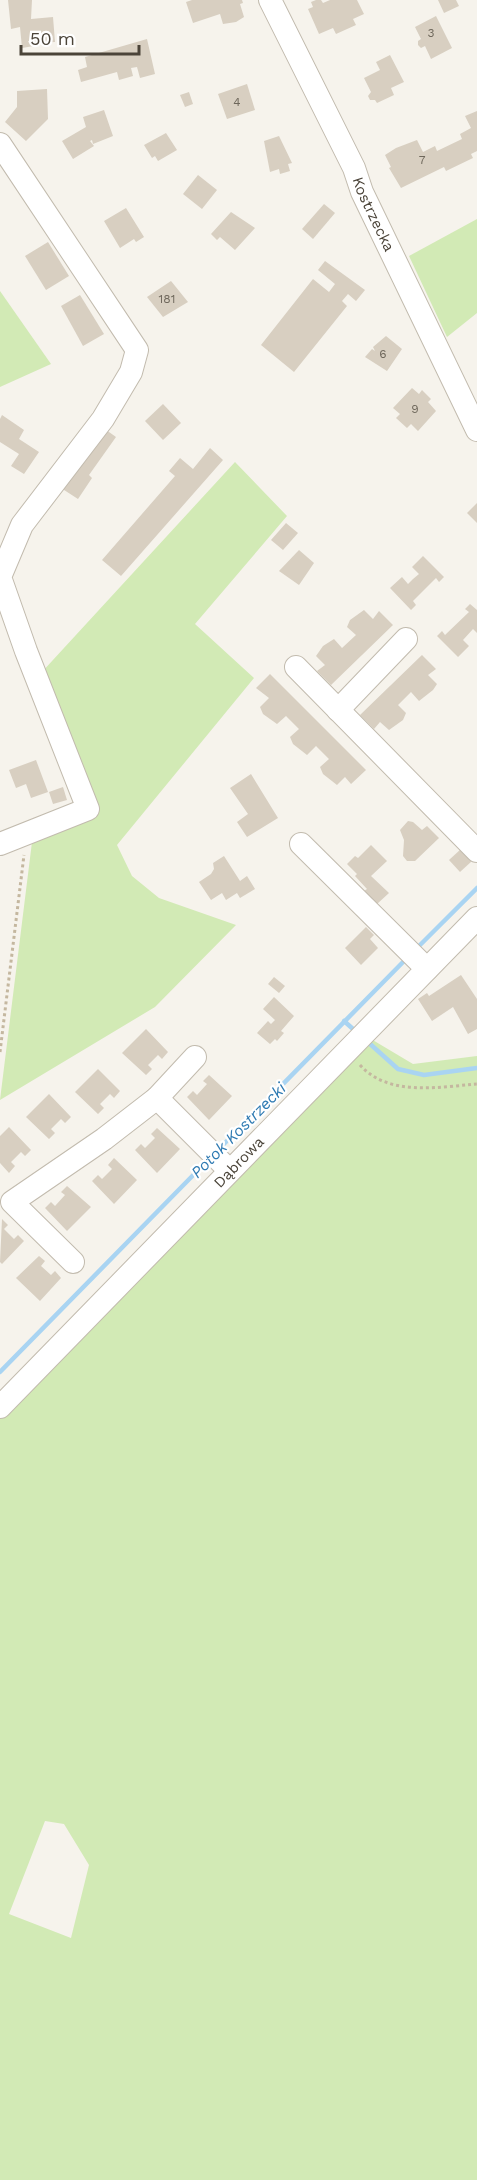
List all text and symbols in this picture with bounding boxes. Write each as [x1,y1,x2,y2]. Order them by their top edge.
scale bar [21,18,140,56]
house number: 3 [428,26,435,40]
text: 50 m [30,28,75,49]
house number: 4 [233,95,241,109]
house number: 7 [419,153,426,167]
street label: Kostrzecka [349,175,399,255]
house number: 181 [159,292,175,306]
house number: 6 [379,347,387,361]
house number: 9 [411,402,419,416]
water label: Potok Kostrzecki [187,1078,290,1182]
street label: Dąbrowa [210,1133,268,1191]

